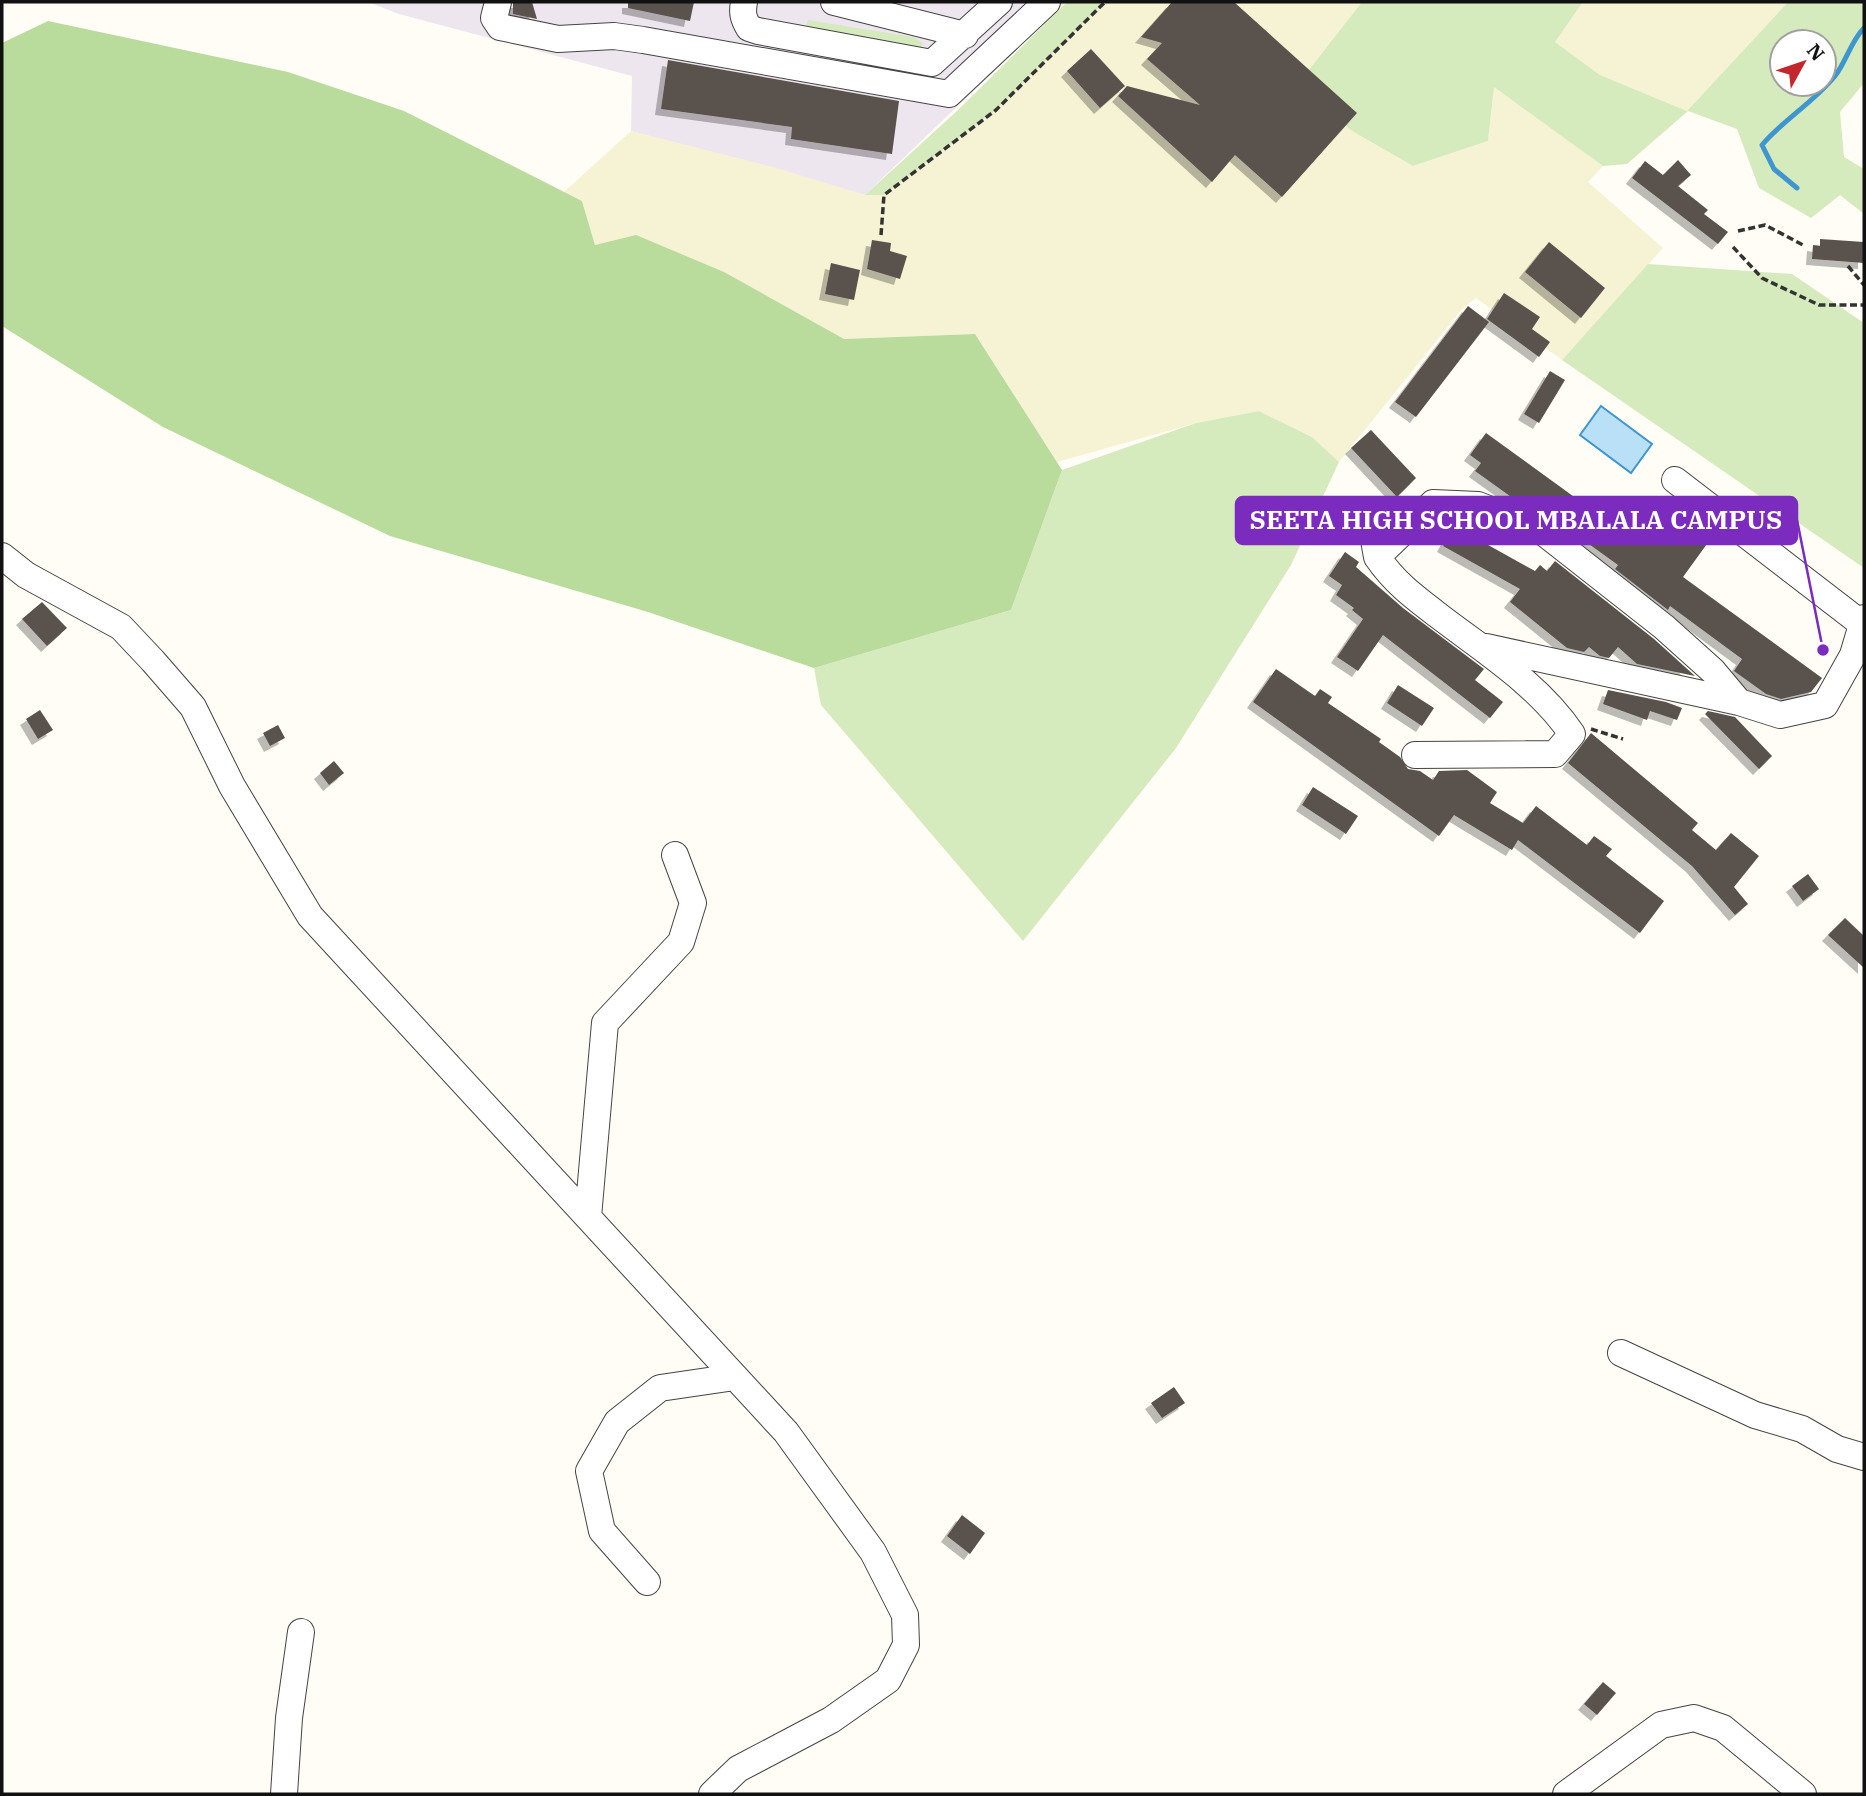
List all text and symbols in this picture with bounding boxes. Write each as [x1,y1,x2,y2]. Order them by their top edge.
north arrow [1768,28,1838,98]
text: N [1802,39,1830,66]
callout: SEETA HIGH SCHOOL MBALALA CAMPUS [1236,497,1797,544]
text: SEETA HIGH SCHOOL MBALALA CAMPUS [1250,502,1782,536]

